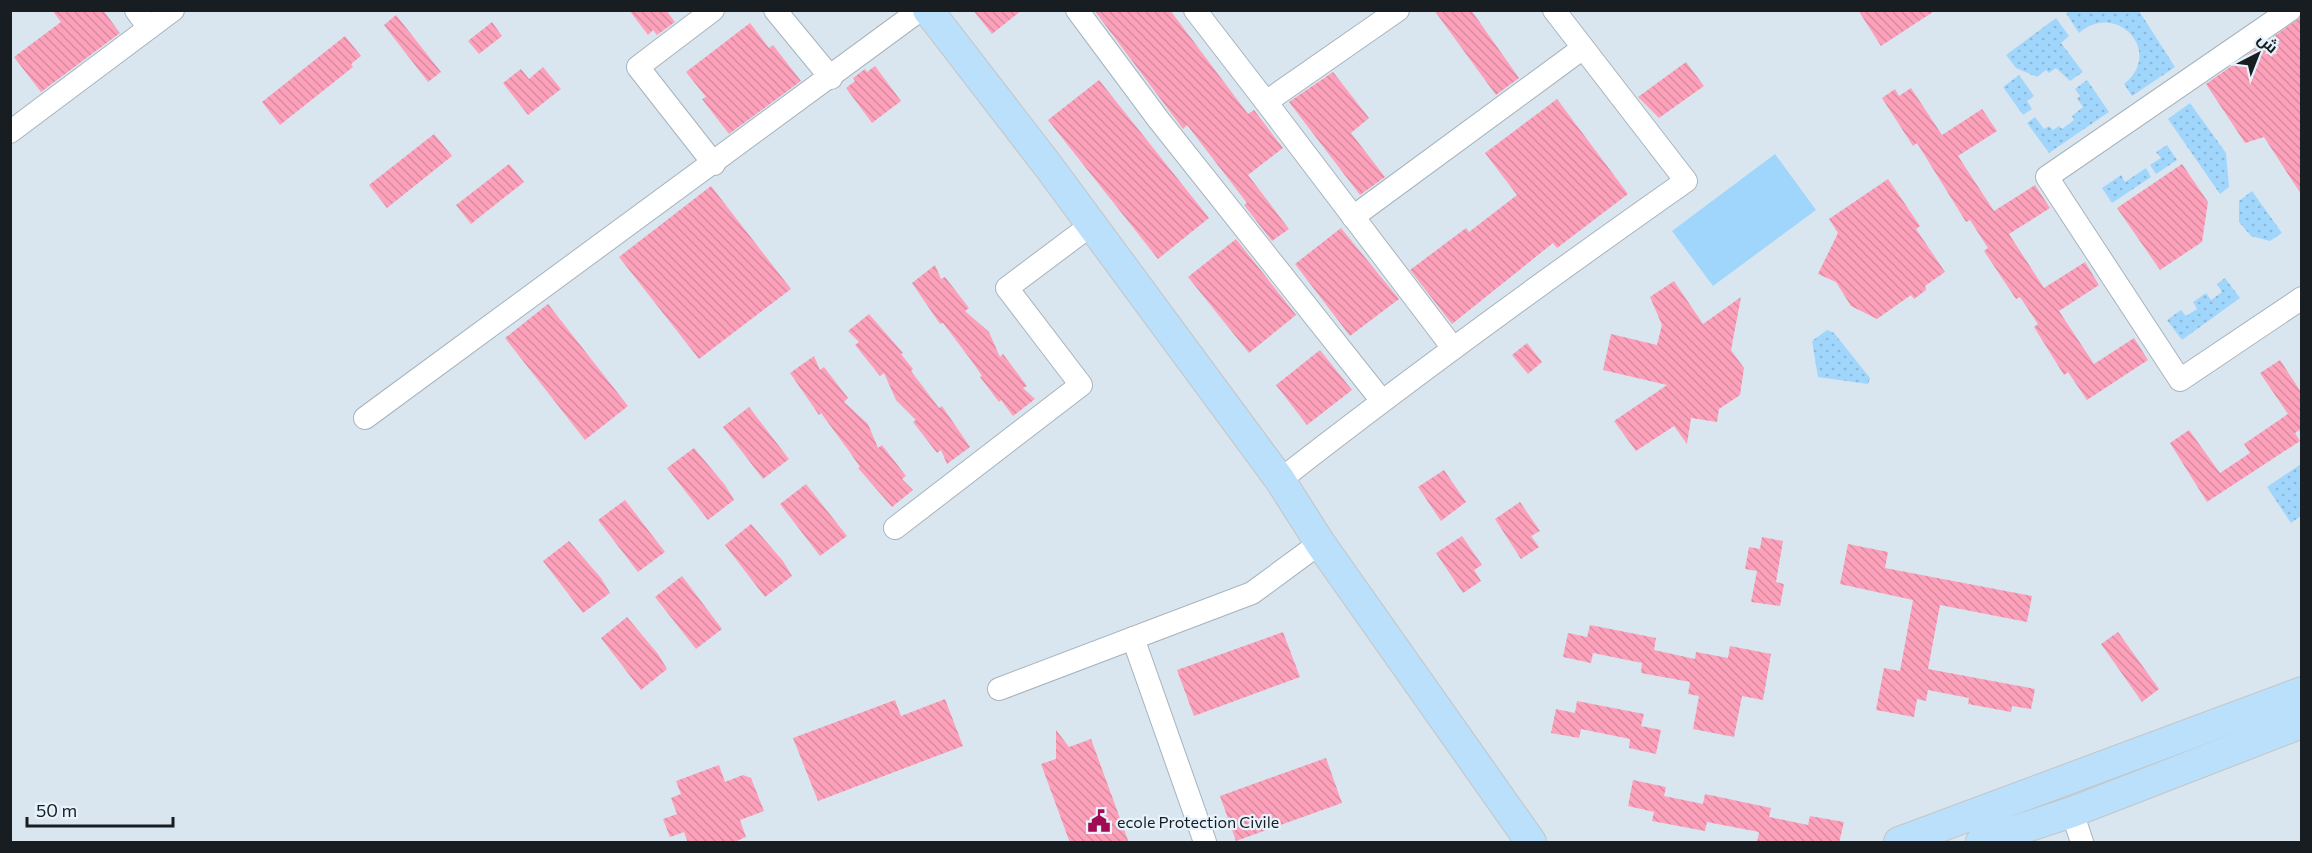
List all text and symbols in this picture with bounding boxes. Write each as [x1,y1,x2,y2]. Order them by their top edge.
north arrow [2228,24,2288,84]
text: ش [2254,29,2282,57]
scale bar [27,790,172,828]
text: 50 m [36,799,77,821]
public building icon: ecole Protection Civile [1086,808,1112,834]
place label: ecole Protection Civile [1117,812,1279,831]

